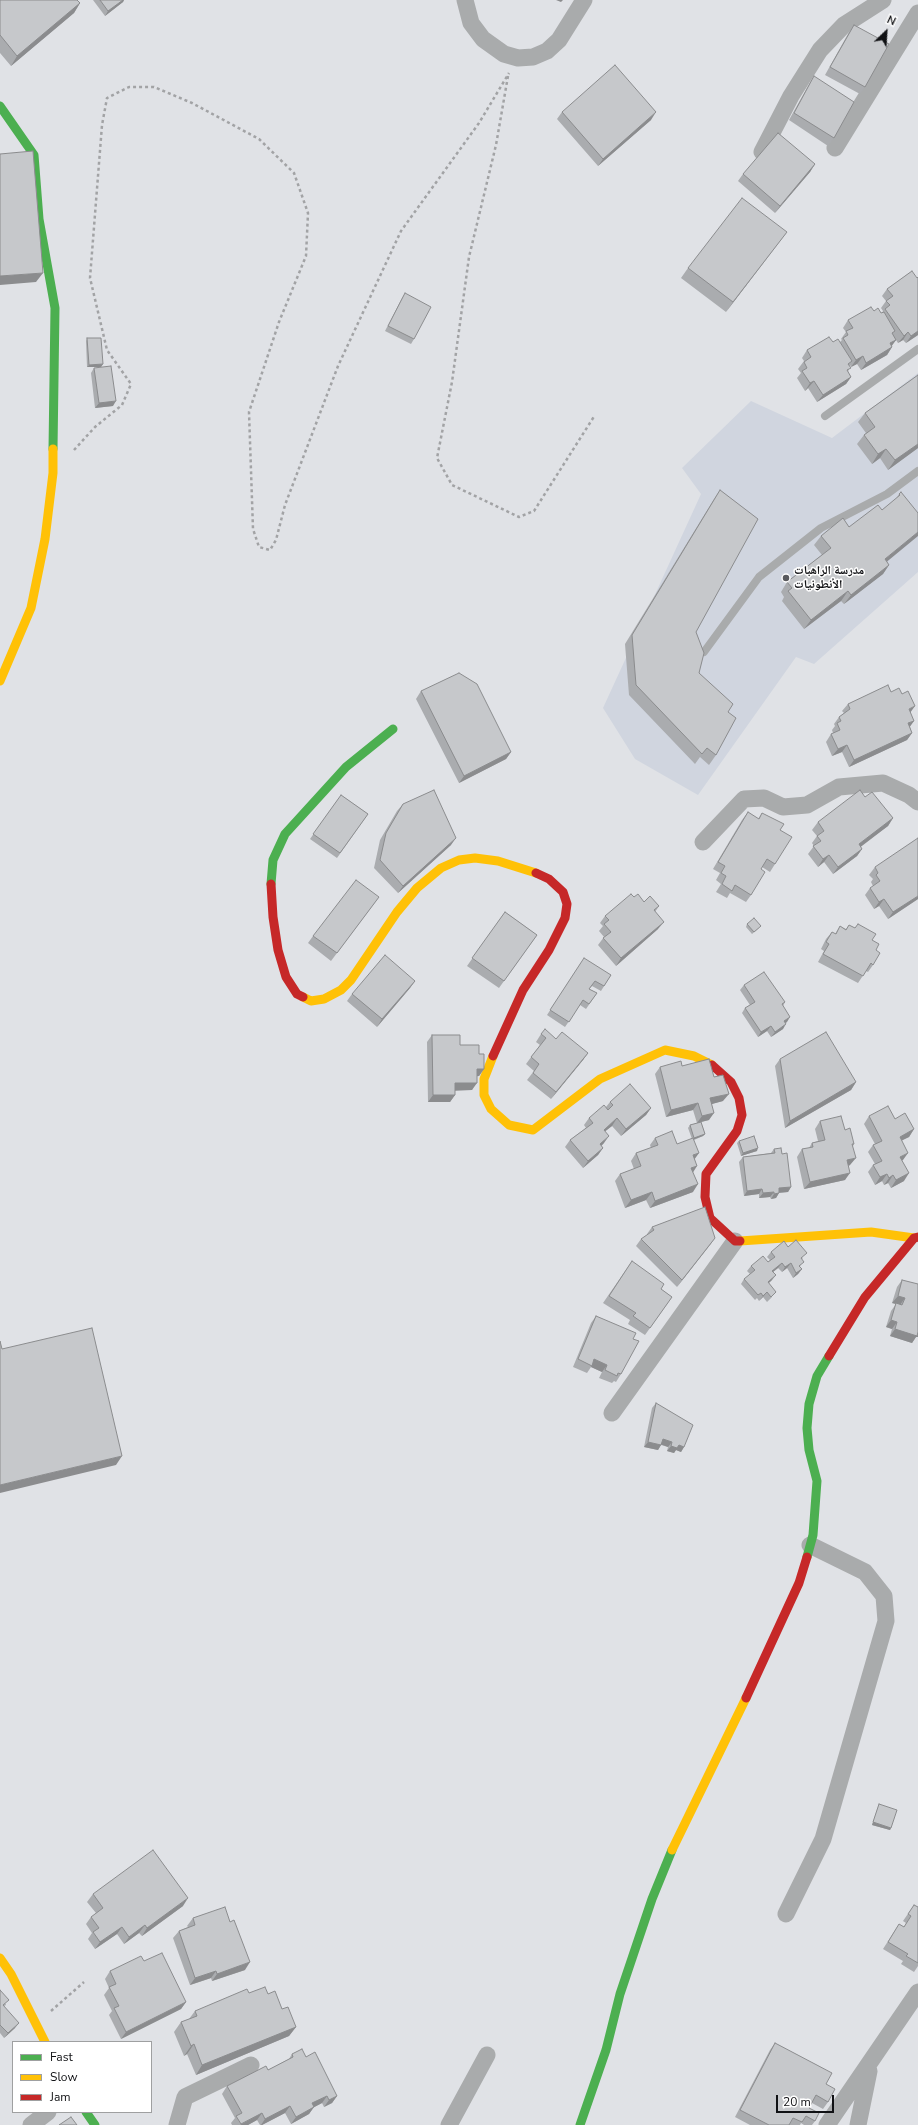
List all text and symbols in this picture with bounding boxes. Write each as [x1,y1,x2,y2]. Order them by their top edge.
north arrow [866,12,906,52]
text: N [884,12,898,29]
place label: مدرسة الراهبات الأنطونيات [794,564,864,592]
marker: مدرسة الراهبات الأنطونيات [781,573,791,583]
legend [12,2041,152,2113]
text: Fast [50,2049,73,2065]
text: Slow [50,2069,78,2085]
scale bar [778,2087,836,2113]
text: Jam [50,2089,71,2105]
text: 20 m [783,2094,811,2110]

